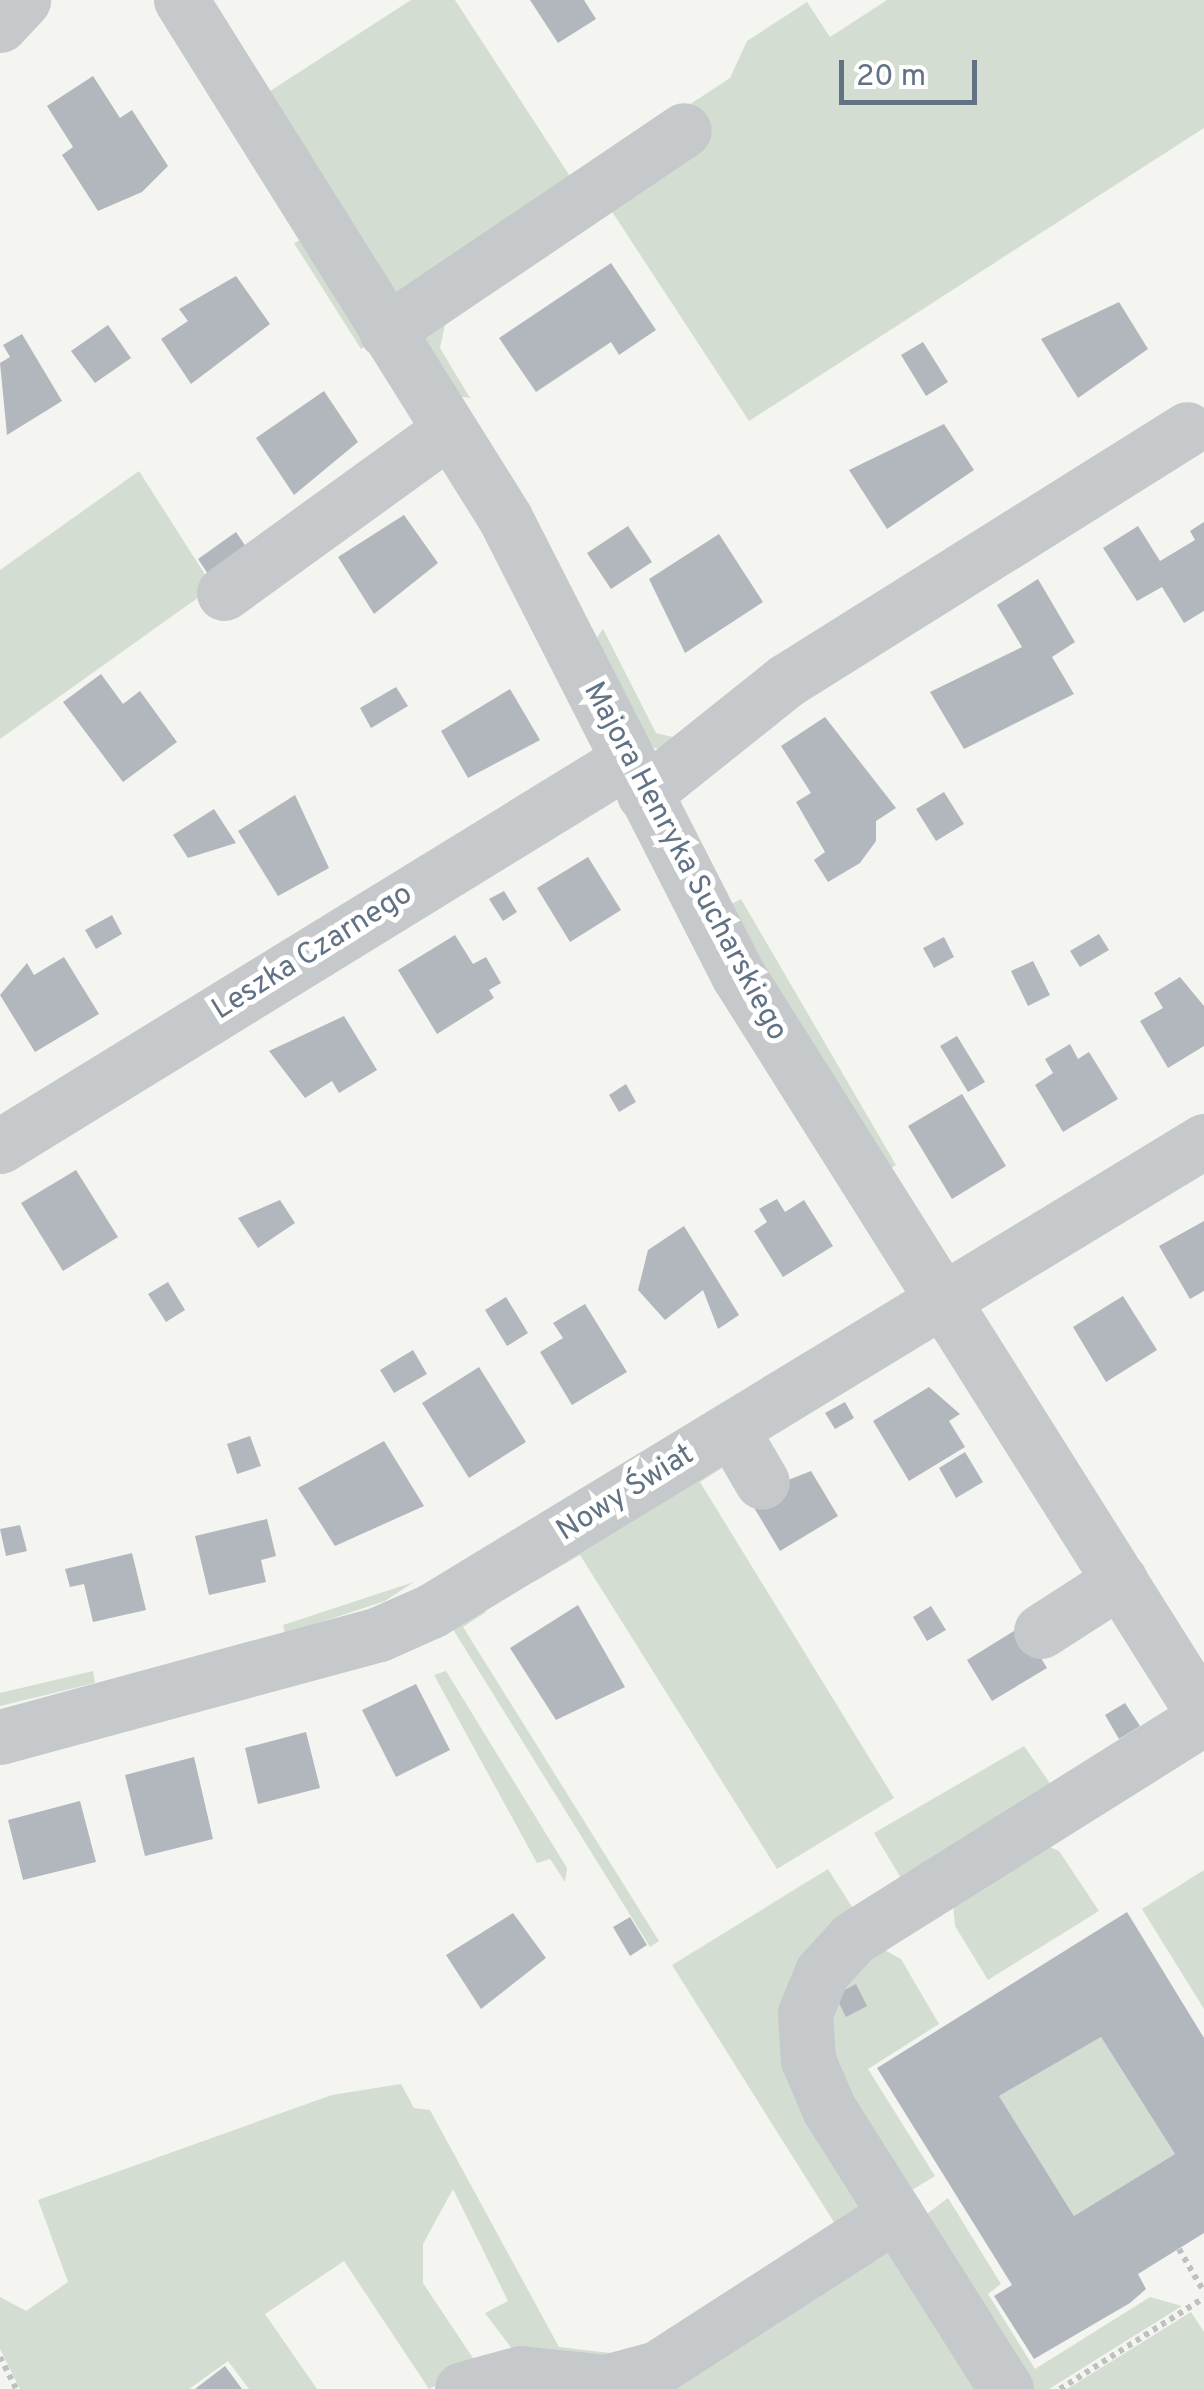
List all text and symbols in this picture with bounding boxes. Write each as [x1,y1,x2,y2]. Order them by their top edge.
scale bar [844,40,982,102]
text: 20 m [856,59,926,96]
street label: Majora Henryka Sucharskiego [574,677,794,1047]
street label: Leszka Czarnego [206,877,420,1029]
street label: Nowy Świat [551,1438,701,1550]

